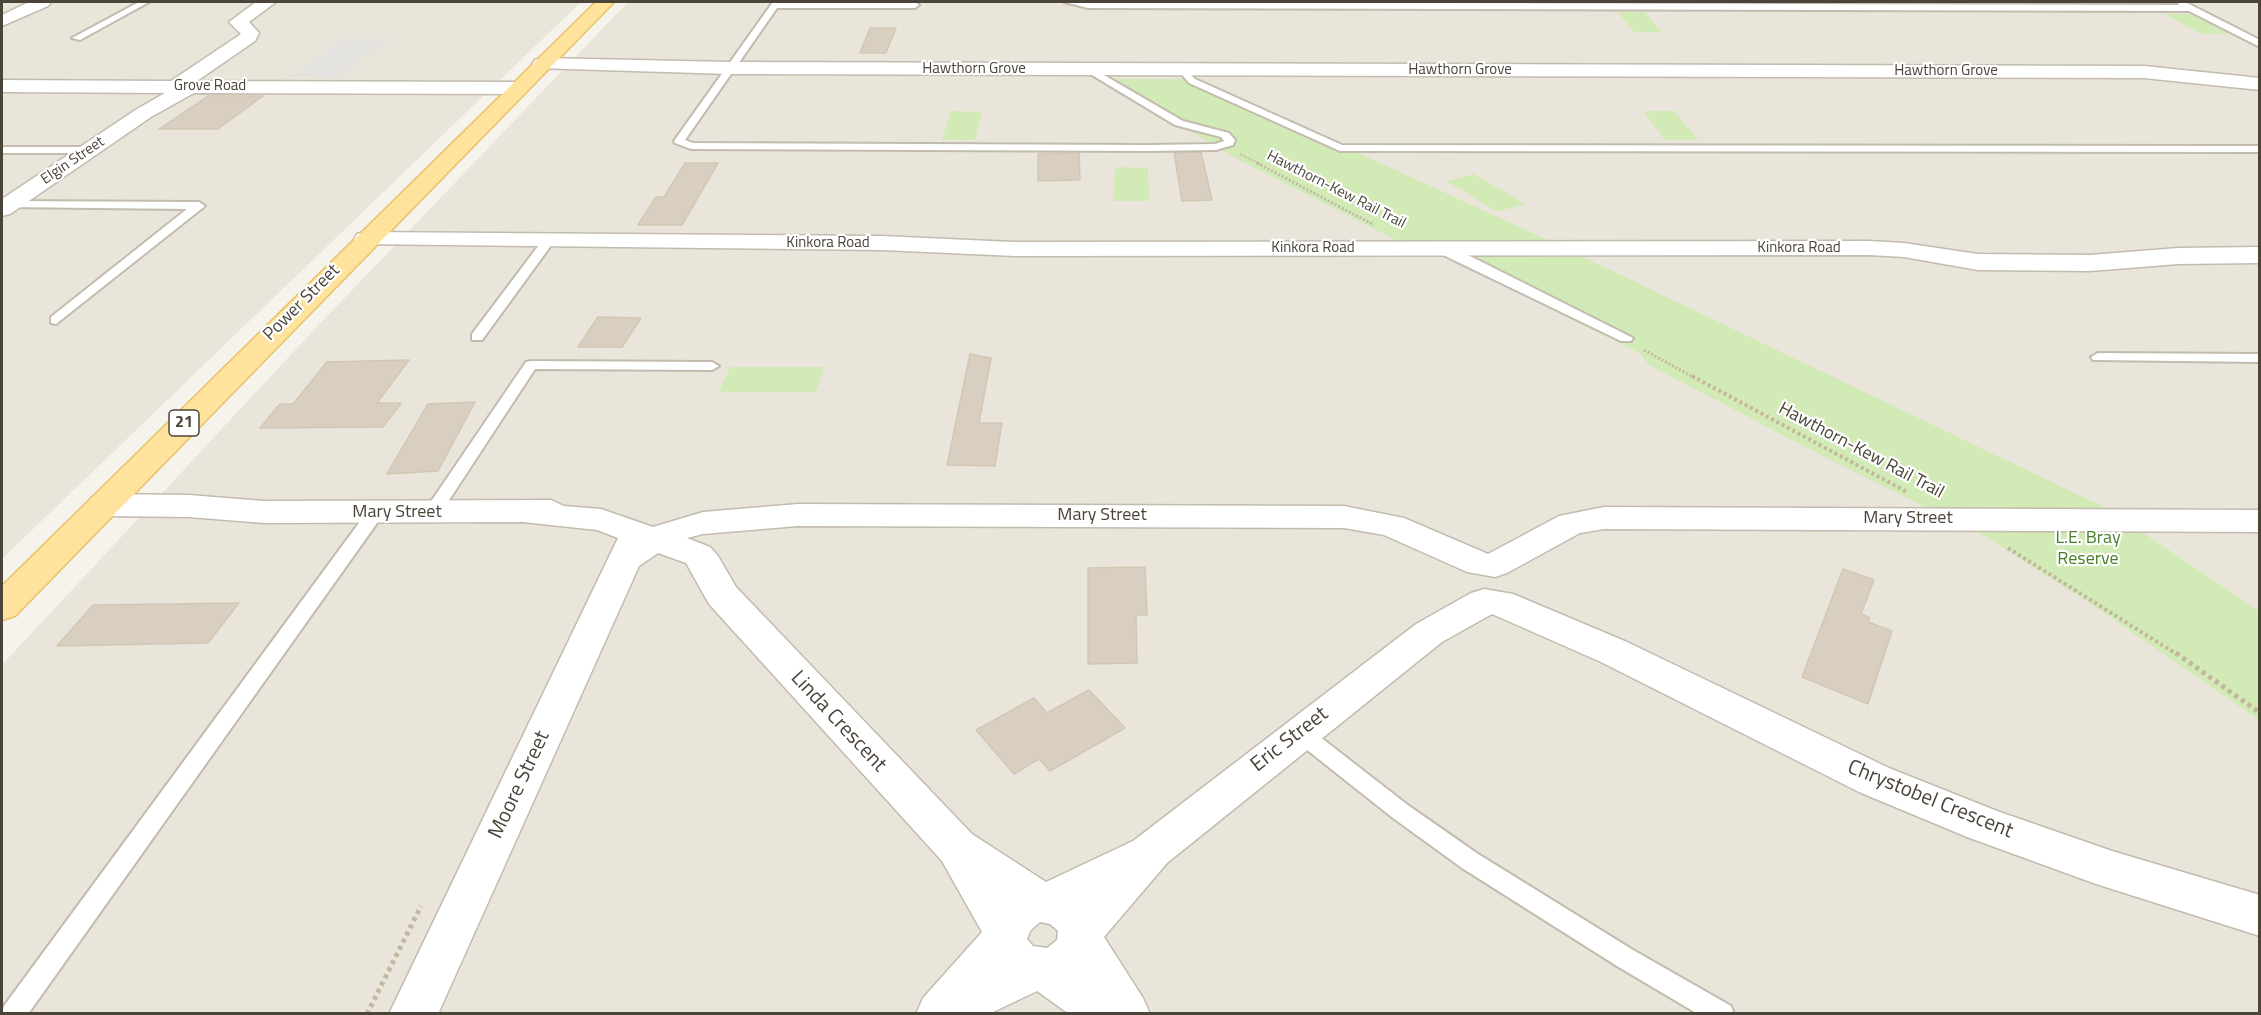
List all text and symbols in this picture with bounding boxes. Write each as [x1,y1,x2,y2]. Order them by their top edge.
street label: Hawthorn Grove [922,60,1026,78]
street label: Hawthorn Grove [1408,61,1512,79]
street label: Hawthorn Grove [1894,62,1998,80]
street label: Grove Road [174,77,246,95]
street label: Elgin Street [38,133,108,189]
street label: Hawthorn-Kew Rail Trail [1264,147,1408,233]
street label: Kinkora Road [786,234,870,252]
street label: Kinkora Road [1271,239,1355,257]
street label: Kinkora Road [1757,239,1841,257]
street label: Power Street [259,260,345,346]
street label: Hawthorn-Kew Rail Trail [1775,398,1947,504]
road number: 21 [169,410,199,436]
street label: Mary Street [352,502,442,524]
street label: Mary Street [1057,505,1147,527]
street label: Mary Street [1863,508,1953,530]
park label: L.E. Bray Reserve [2055,528,2121,570]
street label: Linda Crescent [785,666,891,778]
street label: Eric Street [1246,702,1334,778]
street label: Moore Street [484,727,556,843]
street label: Chrystobel Crescent [1844,755,2016,845]

